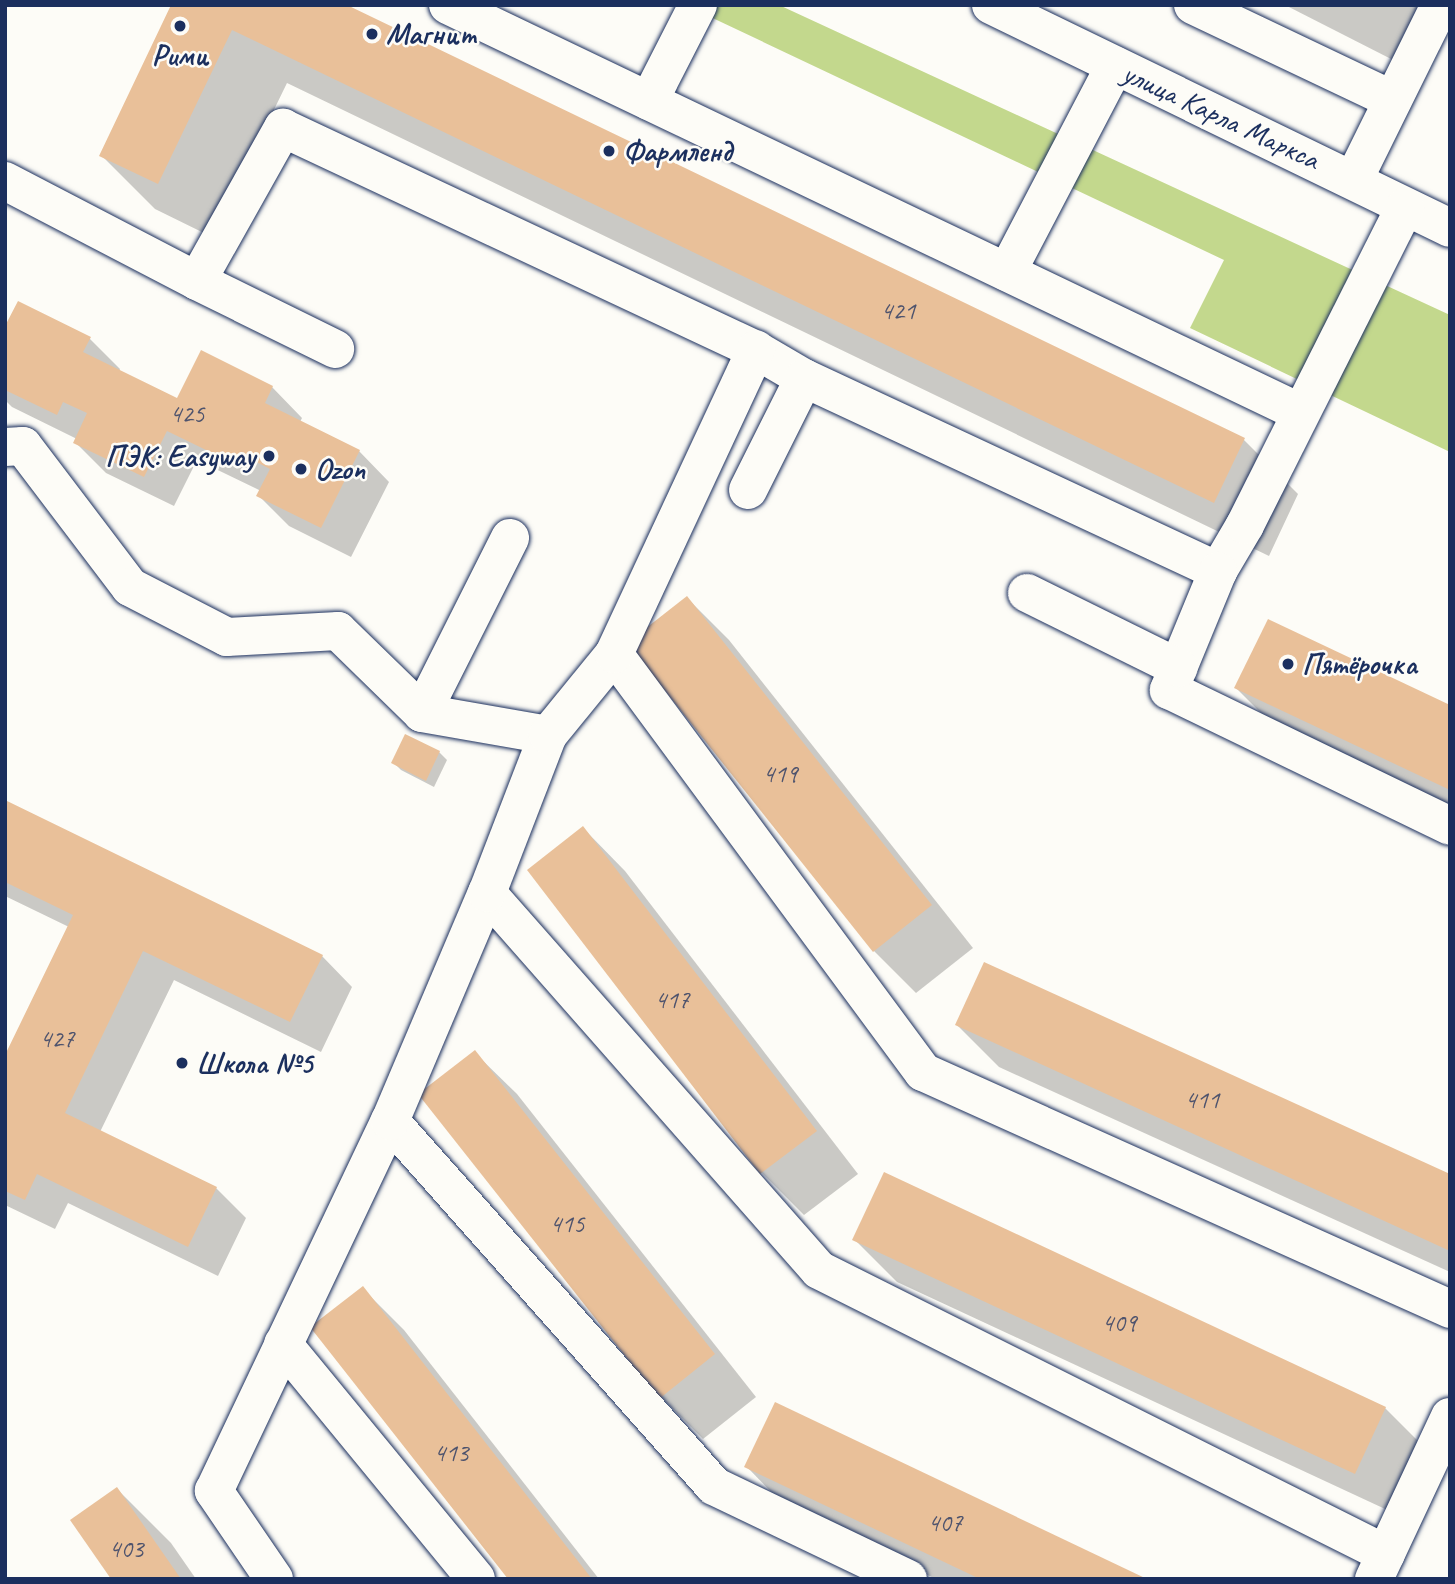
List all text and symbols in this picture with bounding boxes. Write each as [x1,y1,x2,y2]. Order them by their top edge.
place label: Магнит [386,16,477,52]
marker: Рими [172,18,188,34]
marker: Магнит [364,26,380,42]
place label: Рими [152,37,208,73]
street label: улица Карла Маркса [1118,55,1324,177]
place label: Фармленд [623,133,732,169]
marker: Фармленд [601,143,617,159]
house number: 421 [880,295,916,327]
house number: 425 [169,398,205,430]
place label: ПЭК: Easyway [105,438,255,474]
marker: ПЭК: Easyway [261,448,277,464]
place label: Ozon [315,451,365,487]
marker: Ozon [293,461,309,477]
place label: Пятёрочка [1302,646,1417,682]
marker: Пятёрочка [1280,656,1296,672]
house number: 419 [762,758,798,790]
house number: 417 [654,984,690,1016]
house number: 427 [39,1023,75,1055]
place label: Школа №5 [196,1045,313,1081]
marker: Школа №5 [174,1055,190,1071]
house number: 411 [1184,1084,1220,1116]
house number: 415 [549,1208,585,1240]
house number: 409 [1101,1307,1137,1339]
house number: 413 [433,1437,469,1469]
house number: 407 [927,1507,963,1539]
house number: 403 [108,1533,144,1565]

